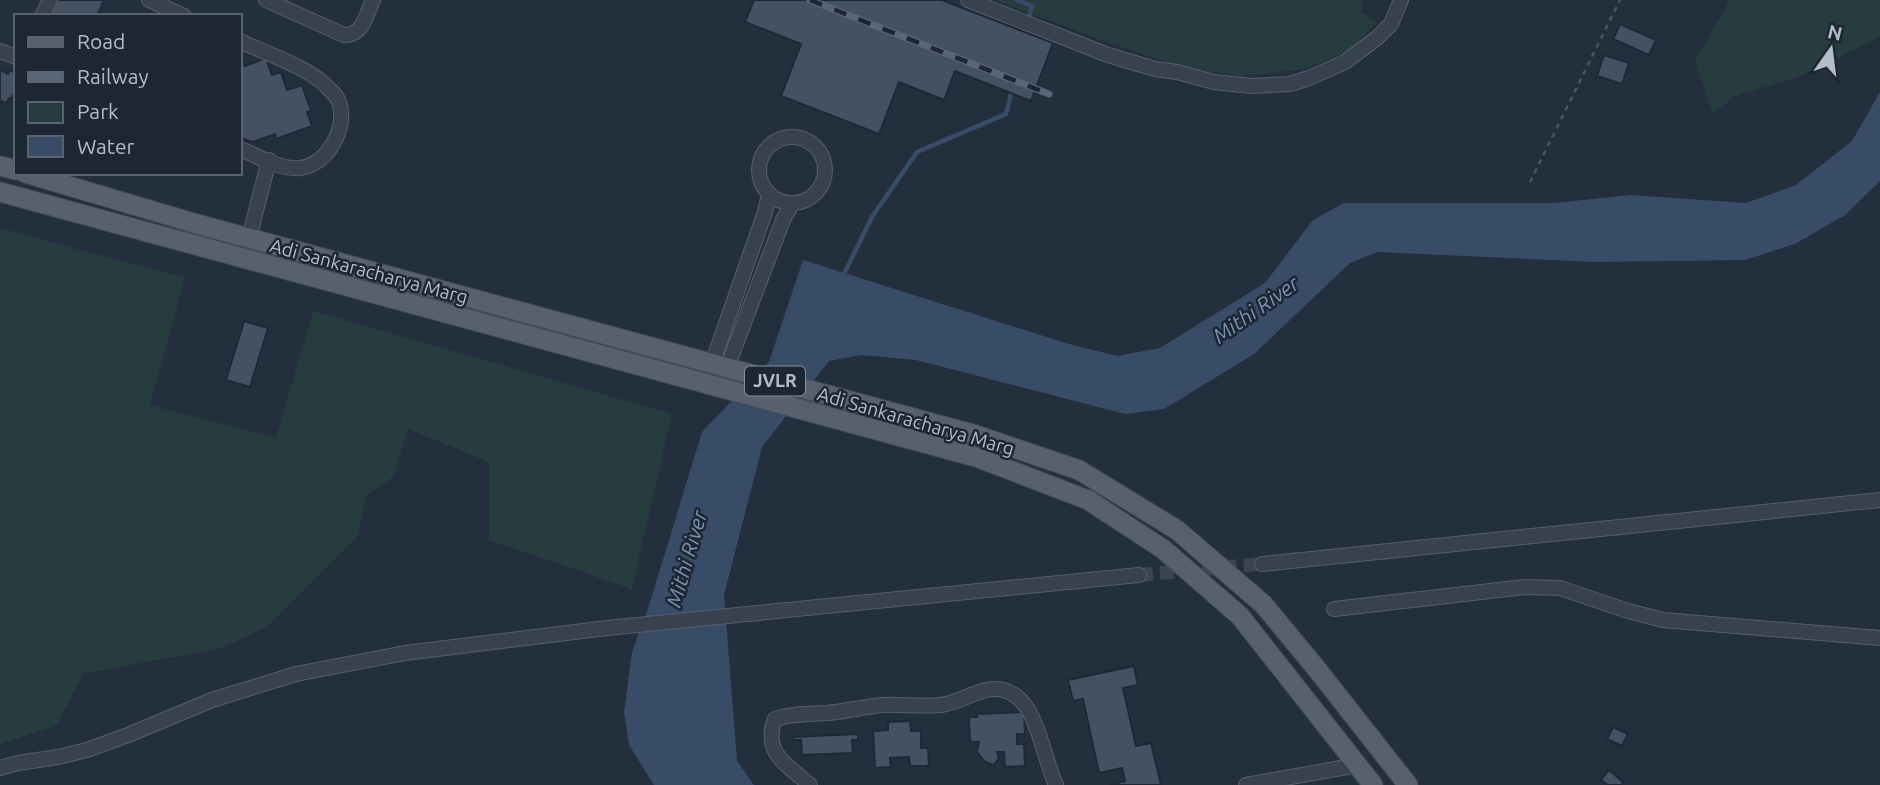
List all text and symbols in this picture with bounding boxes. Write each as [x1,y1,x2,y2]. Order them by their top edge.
legend [14,14,242,175]
north arrow [1796,14,1866,84]
text: N [1826,20,1845,45]
text: Road [77,29,125,53]
text: Railway [77,64,149,88]
text: Park [77,99,119,123]
text: Water [77,134,135,158]
street label: Adi Sankaracharya Marg [268,234,470,308]
water label: Mithi River [1208,270,1304,348]
road number: JVLR [745,366,805,396]
street label: Adi Sankaracharya Marg [815,382,1017,460]
water label: Mithi River [661,507,712,610]

